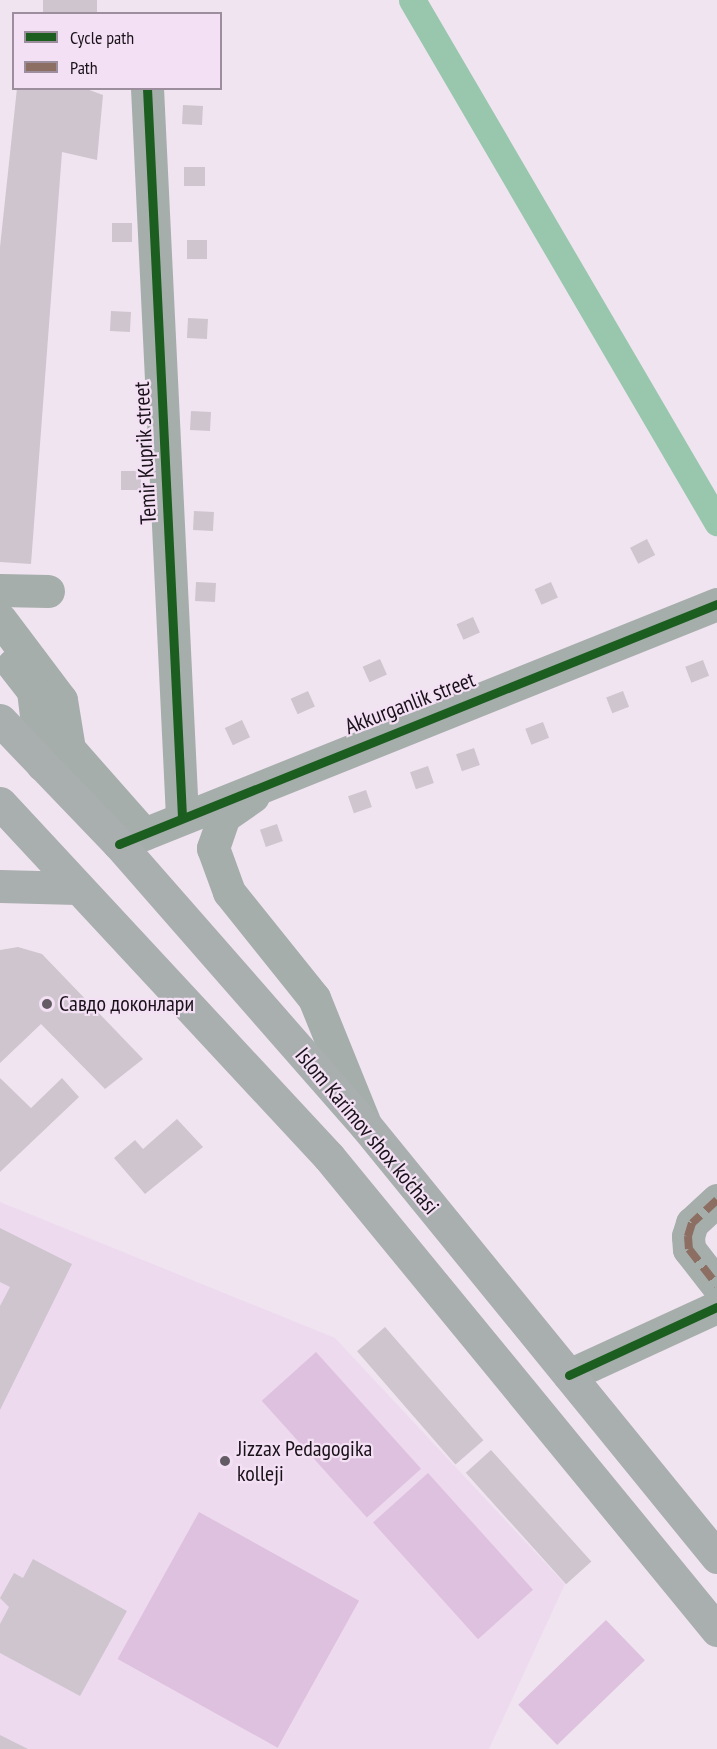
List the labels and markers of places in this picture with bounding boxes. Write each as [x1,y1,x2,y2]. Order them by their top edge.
place label: Cавдо доконлари [59,991,194,1017]
marker: Cавдо доконлари [40,997,54,1011]
place label: Jizzax Pedagogika kolleji [237,1435,373,1486]
marker: Jizzax Pedagogika kolleji [218,1454,232,1468]

